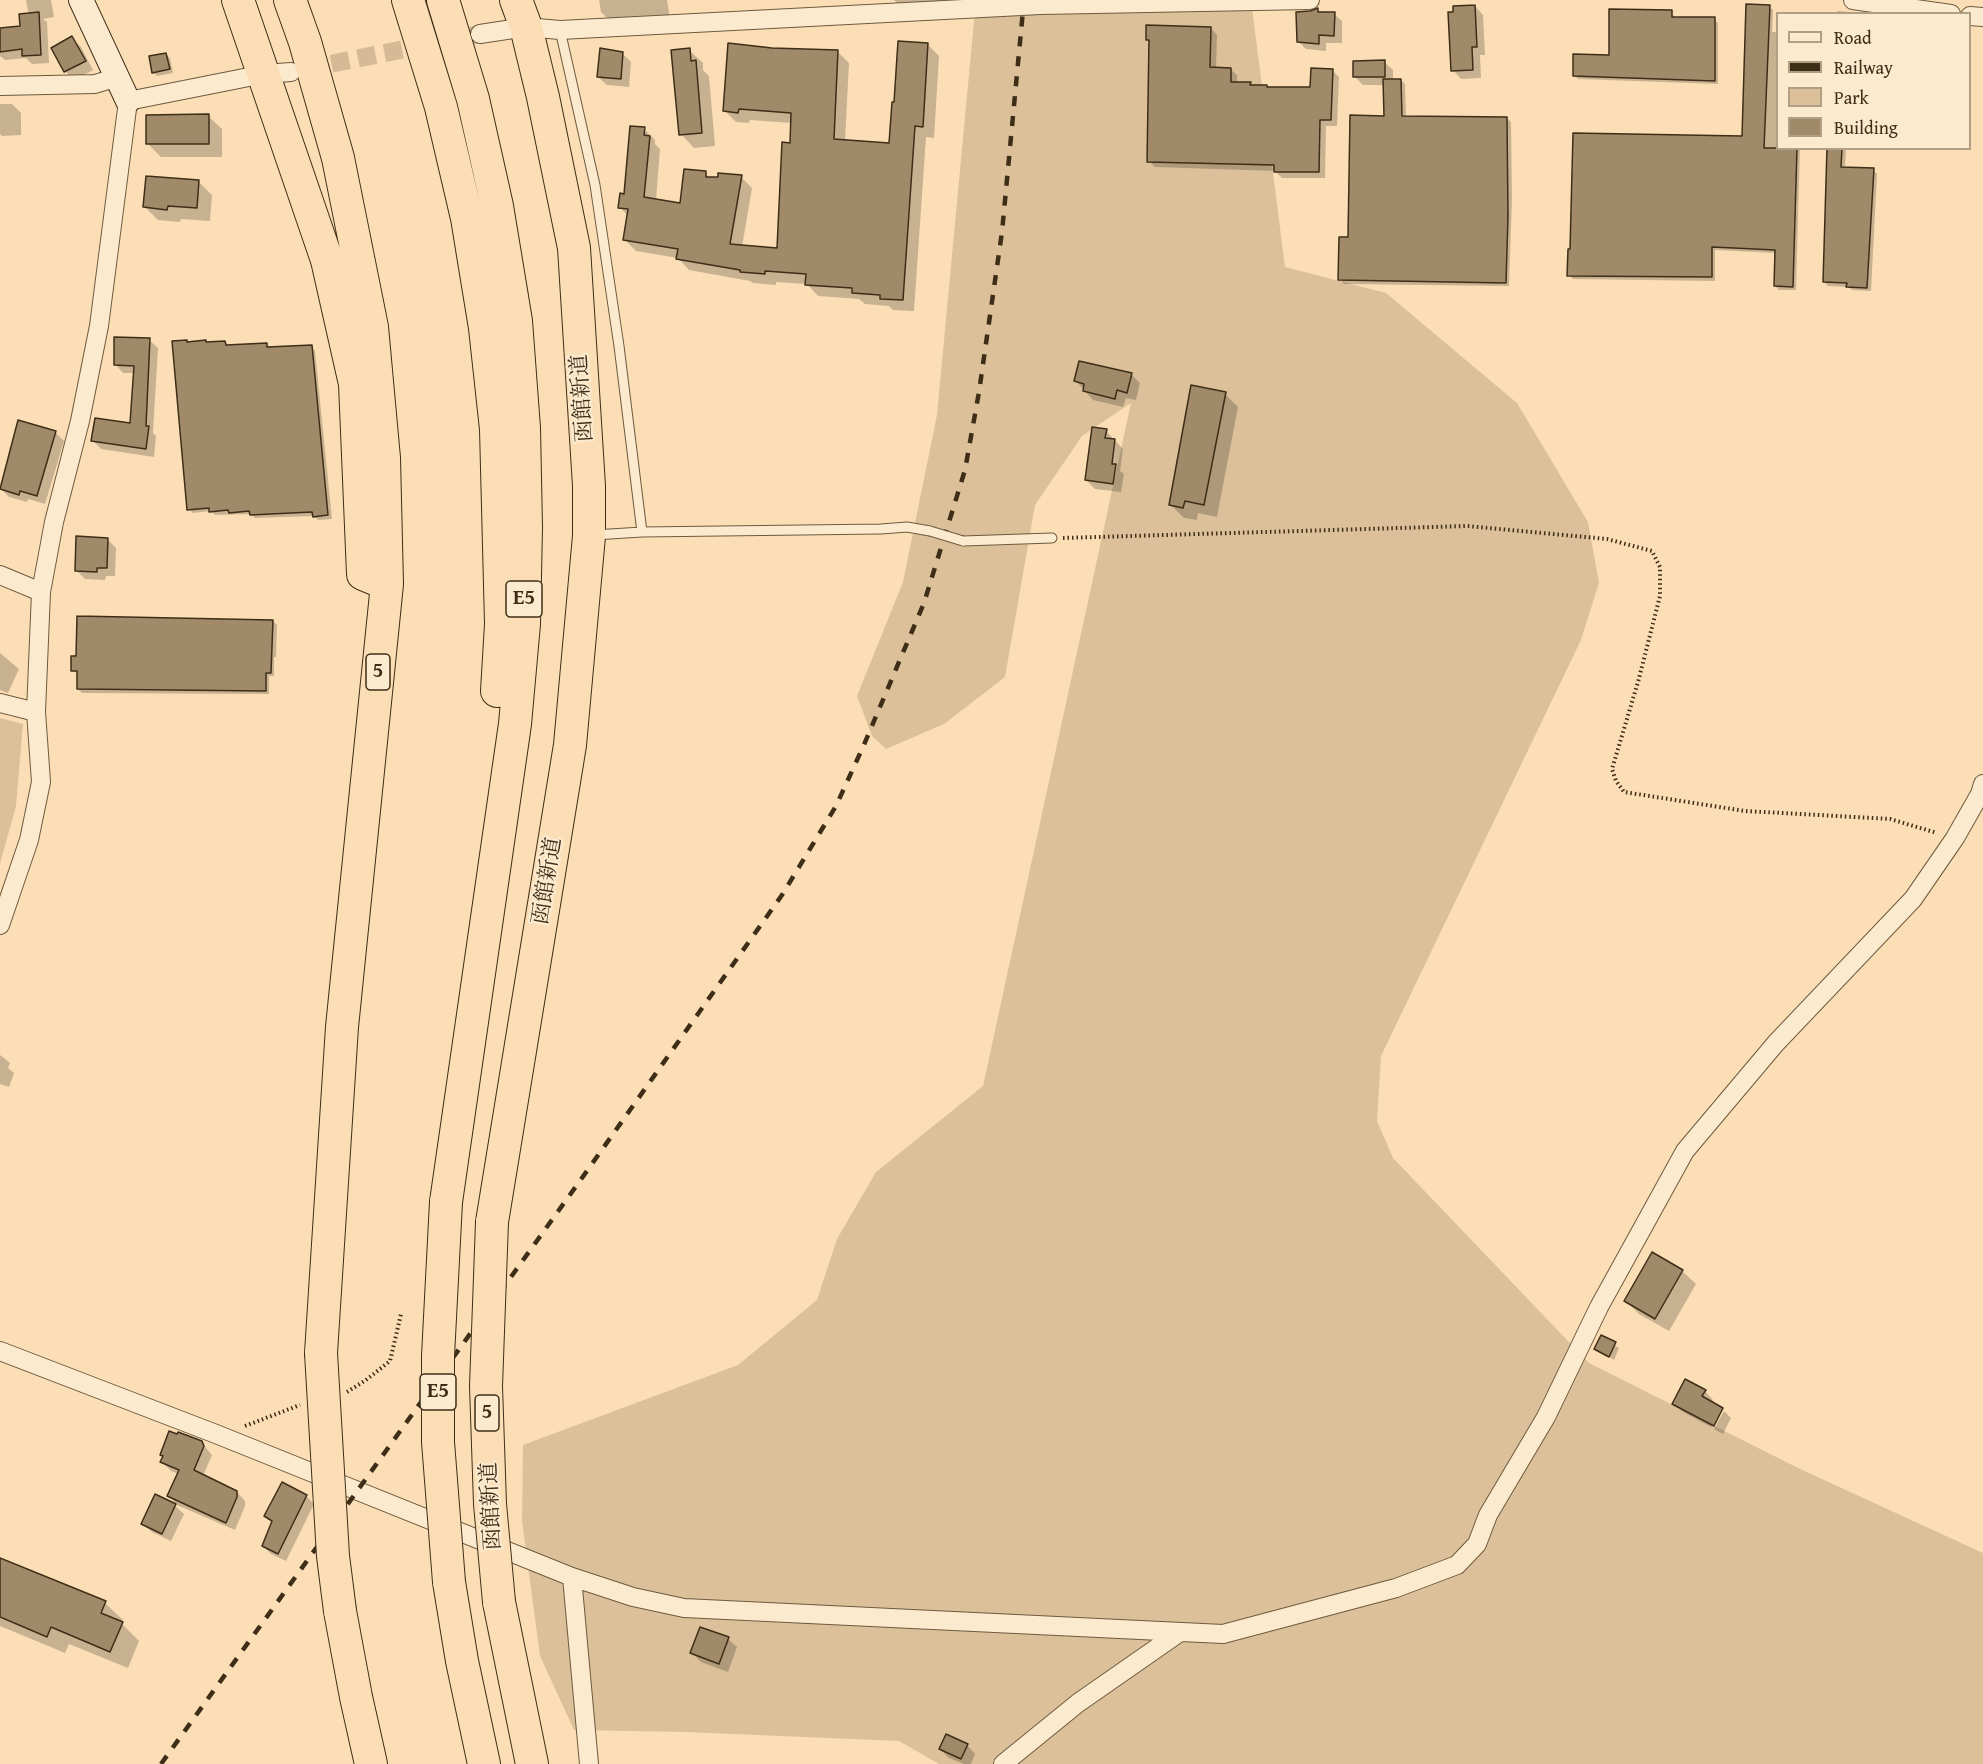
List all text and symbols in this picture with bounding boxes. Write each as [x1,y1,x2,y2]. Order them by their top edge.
legend [1776,12,1971,150]
text: Road [1834,24,1872,51]
text: Railway [1834,54,1893,81]
text: Park [1834,84,1869,111]
text: Building [1834,114,1898,141]
street label: 函館新道 [567,353,599,443]
road number: E5 [506,581,542,617]
road number: 5 [366,654,390,690]
street label: 函館新道 [528,835,568,927]
road number: E5 [420,1374,456,1410]
road number: 5 [475,1395,499,1431]
street label: 函館新道 [477,1461,507,1551]

